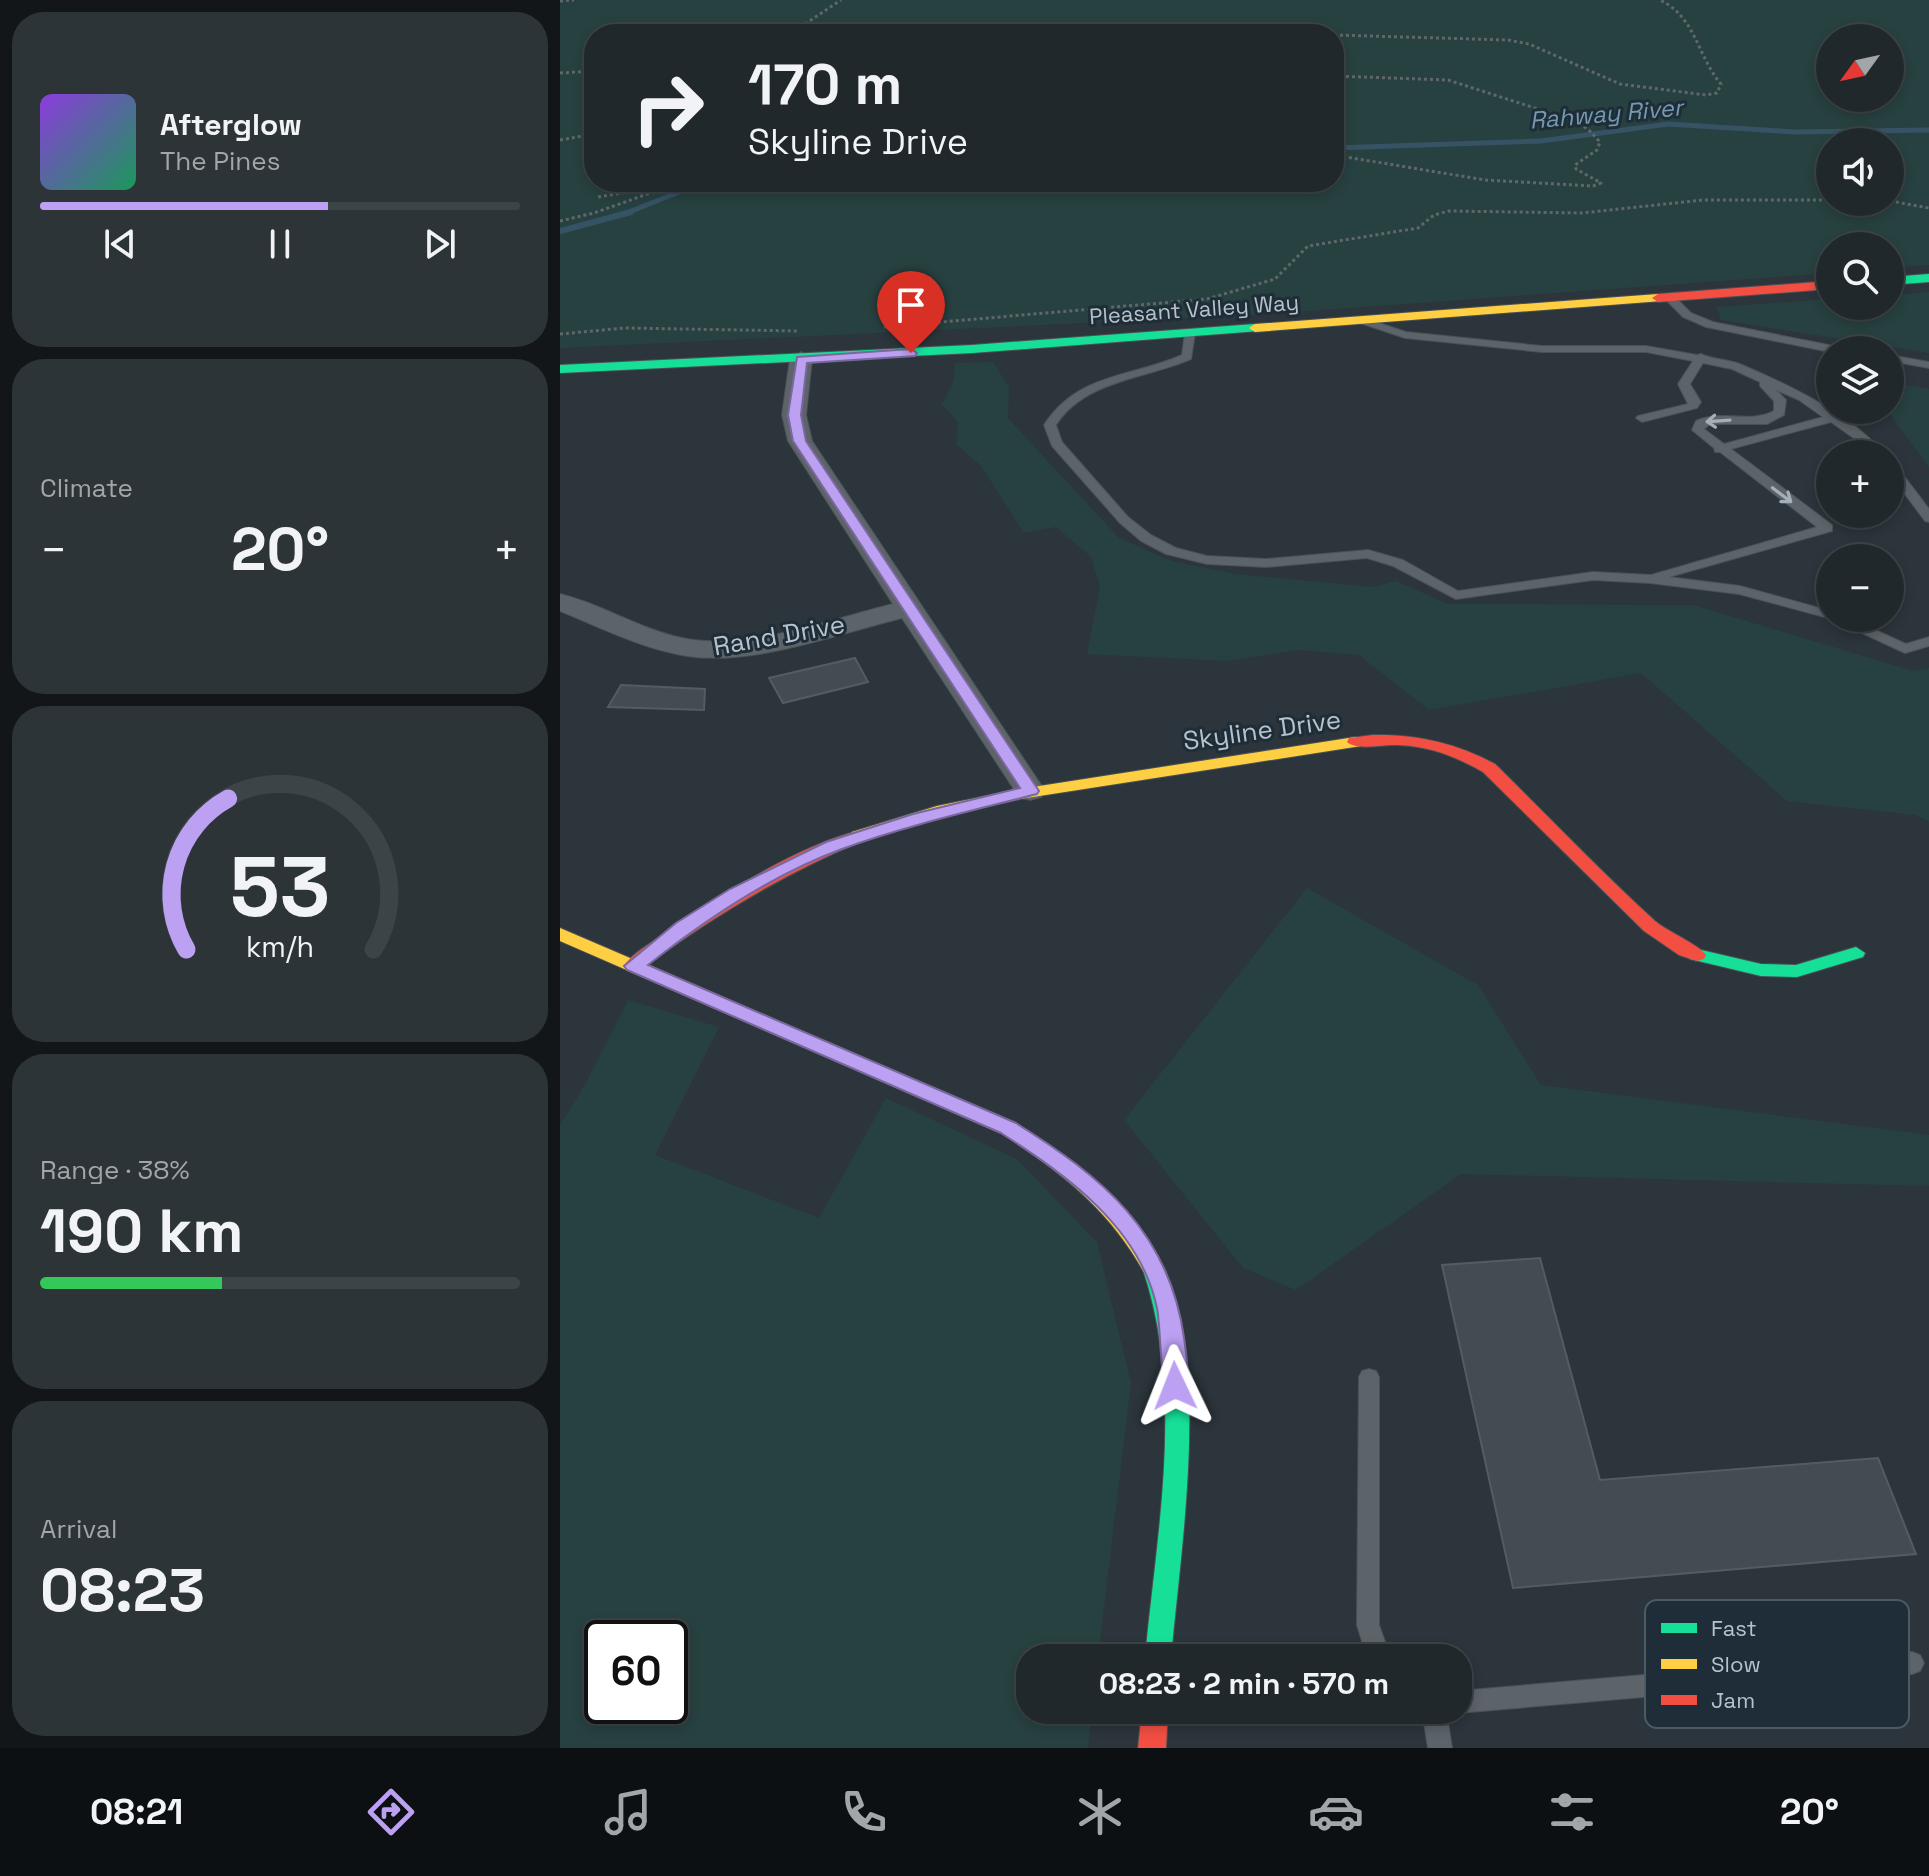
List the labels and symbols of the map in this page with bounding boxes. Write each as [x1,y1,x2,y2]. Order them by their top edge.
north arrow [1816,24,1904,112]
water label: Rahway River [1528,91,1687,136]
pin [877,271,945,353]
street label: Pleasant Valley Way [1088,288,1300,330]
one-way arrow [1706,414,1732,429]
one-way arrow [1771,486,1792,503]
street label: Rand Drive [711,607,847,663]
street label: Skyline Drive [1181,702,1343,758]
position arrow [1133,1344,1217,1428]
legend [1645,1600,1909,1728]
text: Fast [1711,1614,1757,1642]
speed limit sign: 60 [584,1620,688,1724]
text: Slow [1711,1650,1761,1678]
text: Jam [1711,1686,1755,1714]

